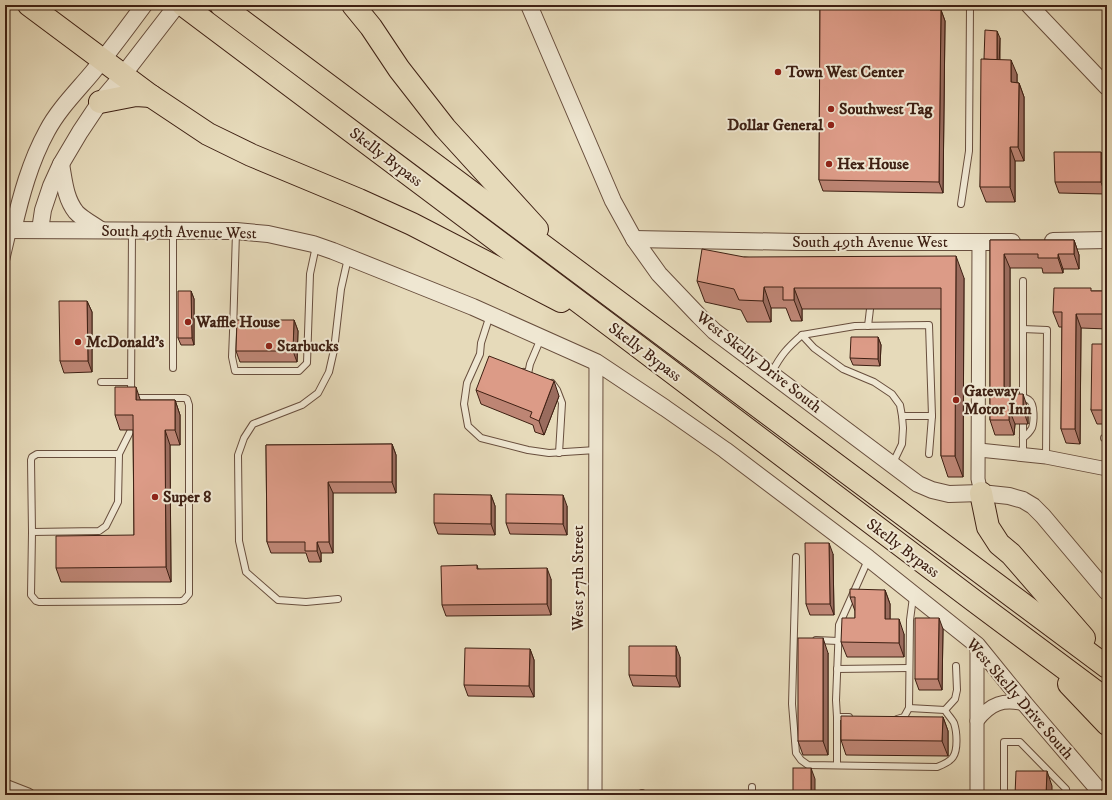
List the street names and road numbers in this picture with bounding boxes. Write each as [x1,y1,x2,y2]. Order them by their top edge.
street label: Skelly Bypass [345,123,427,191]
street label: South 49th Avenue West [101,221,257,243]
street label: South 49th Avenue West [792,232,948,252]
street label: West Skelly Drive South [691,306,826,418]
street label: Skelly Bypass [604,318,686,386]
street label: Skelly Bypass [862,514,944,582]
street label: West 57th Street [568,525,588,632]
street label: West Skelly Drive South [961,634,1079,764]

